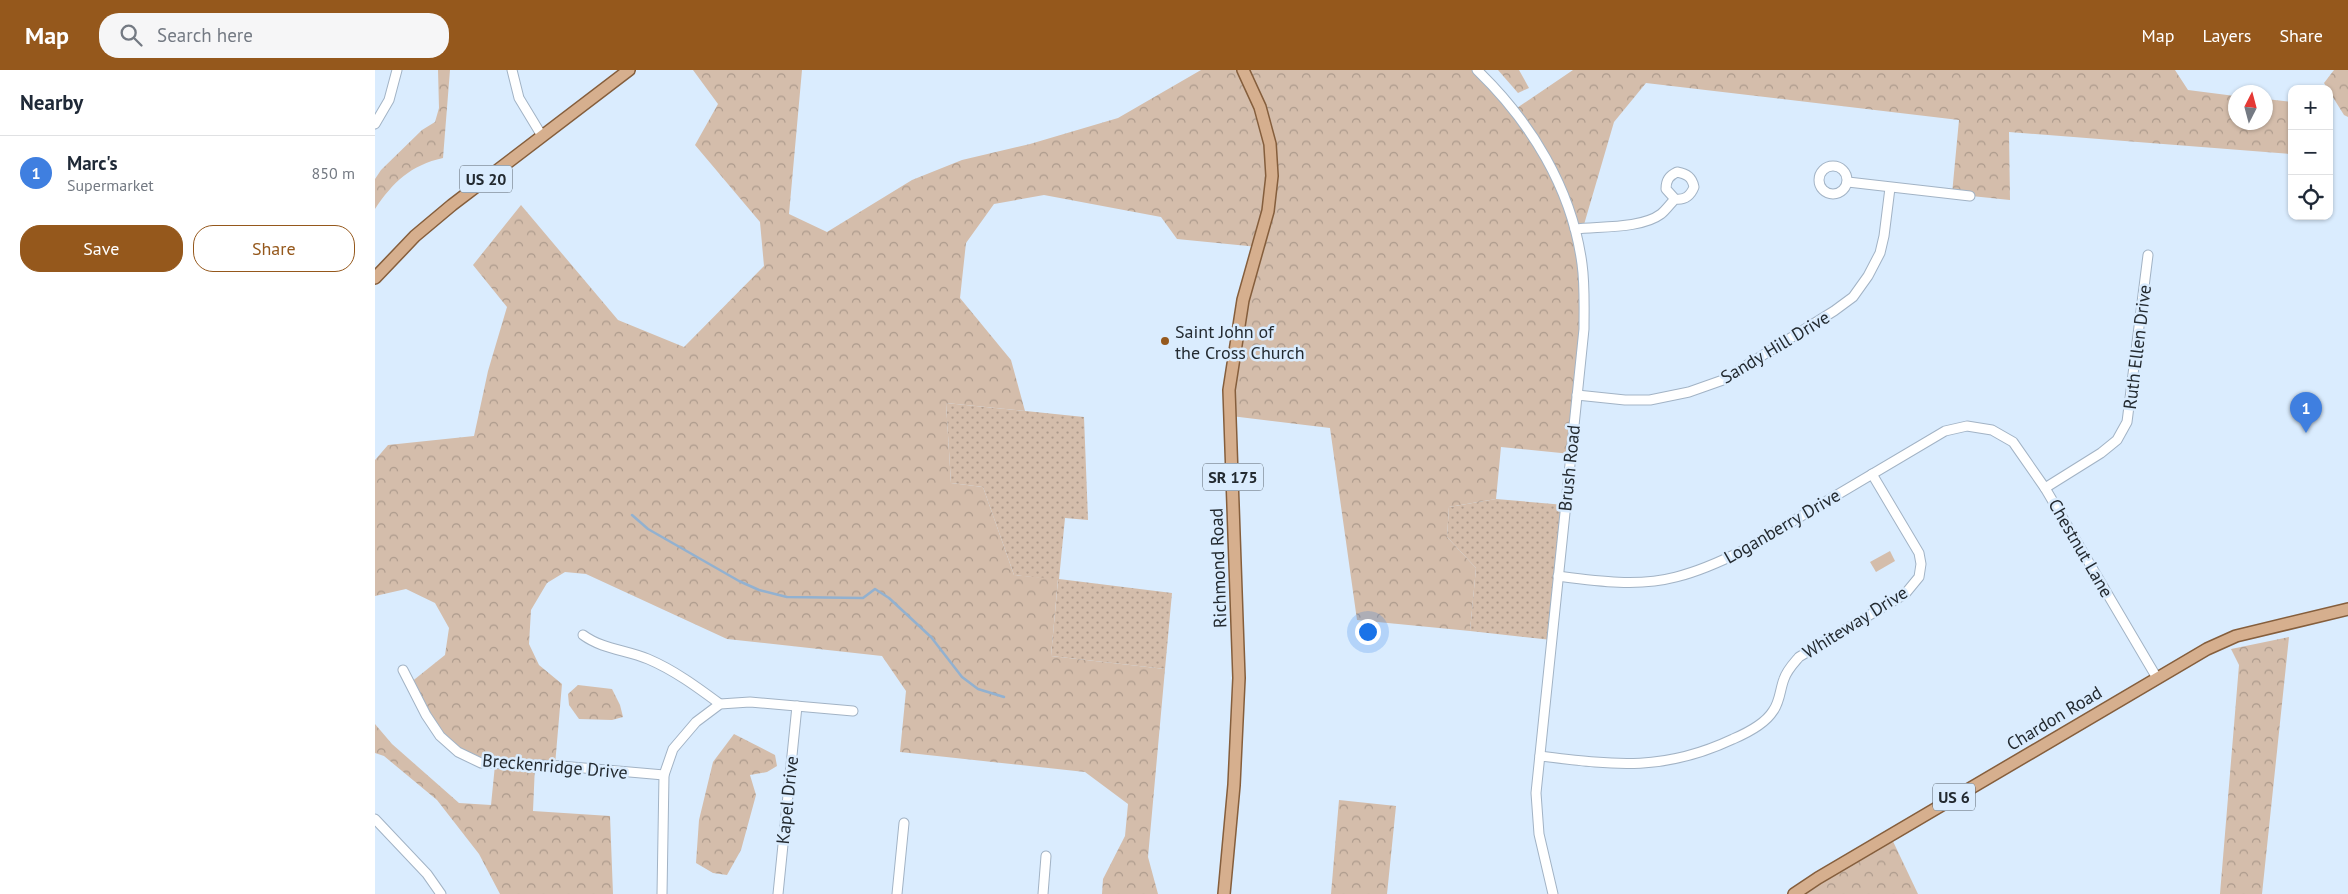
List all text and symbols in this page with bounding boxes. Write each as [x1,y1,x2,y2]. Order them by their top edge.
search box [99,13,449,58]
text: Map [25,20,69,51]
icon: search [117,21,145,49]
text: Search here [157,23,253,47]
text: Map [2142,24,2174,47]
text: Layers [2202,24,2251,47]
text: Share [2279,24,2323,47]
north arrow [2228,85,2273,130]
map controls [2288,85,2333,220]
button: + [2288,85,2333,130]
text: Nearby [20,89,83,116]
button: − [2288,130,2333,175]
text: Marc's [67,151,118,175]
text: 1 [31,163,41,183]
text: 850 m [312,163,355,183]
road number: US 20 [460,166,512,192]
text: Supermarket [67,175,154,195]
button: locate [2288,175,2333,220]
button: Save [20,225,183,272]
button: Share [193,225,355,272]
street label: Ruth Ellen Drive [2118,283,2156,411]
street label: Sandy Hill Drive [1716,305,1834,389]
place label: Saint John of the Cross Church [1175,320,1305,364]
marker: Saint John of the Cross Church [1159,335,1171,347]
pin: 1 [2290,392,2322,433]
street label: Brush Road [1553,424,1585,512]
road number: SR 175 [1203,464,1263,491]
street label: Loganberry Drive [1720,483,1844,569]
street label: Chestnut Lane [2043,494,2119,602]
street label: Richmond Road [1204,508,1232,628]
street label: Whiteway Drive [1798,581,1912,663]
your location [1355,619,1381,645]
street label: Chardon Road [2002,681,2106,755]
street label: Breckenridge Drive [481,748,629,784]
street label: Kapel Drive [771,755,803,845]
road number: US 6 [1933,784,1975,810]

